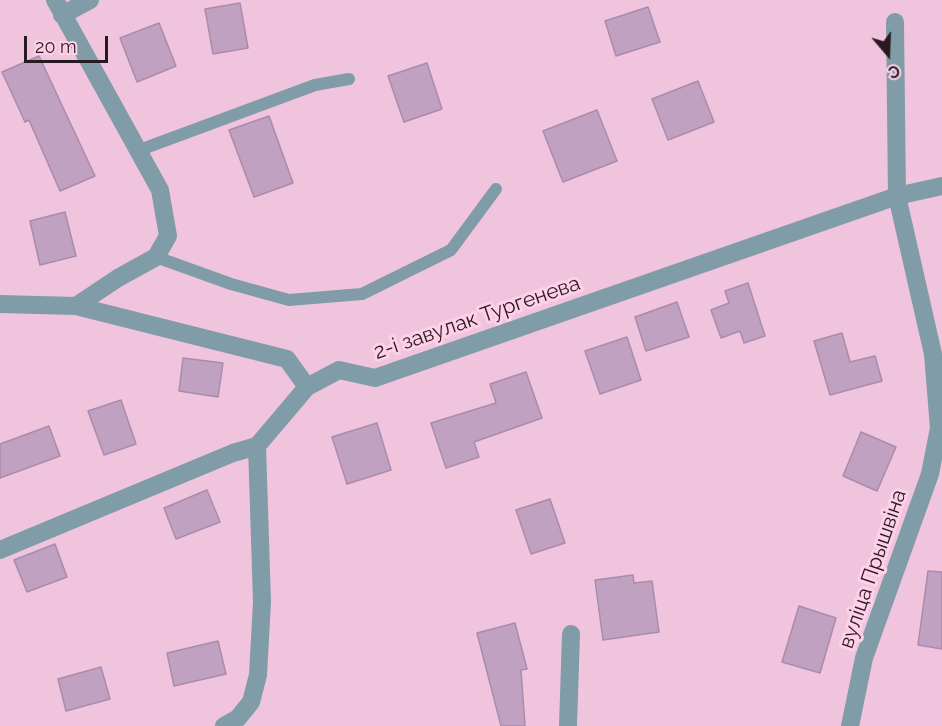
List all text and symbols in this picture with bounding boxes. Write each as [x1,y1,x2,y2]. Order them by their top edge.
scale bar [27,24,111,62]
north arrow [858,24,918,84]
text: 20 m [35,36,77,57]
text: С [886,61,902,82]
street label: 2-і завулак Тургенева [370,271,584,365]
street label: вуліца Прышвіна [834,486,912,652]

